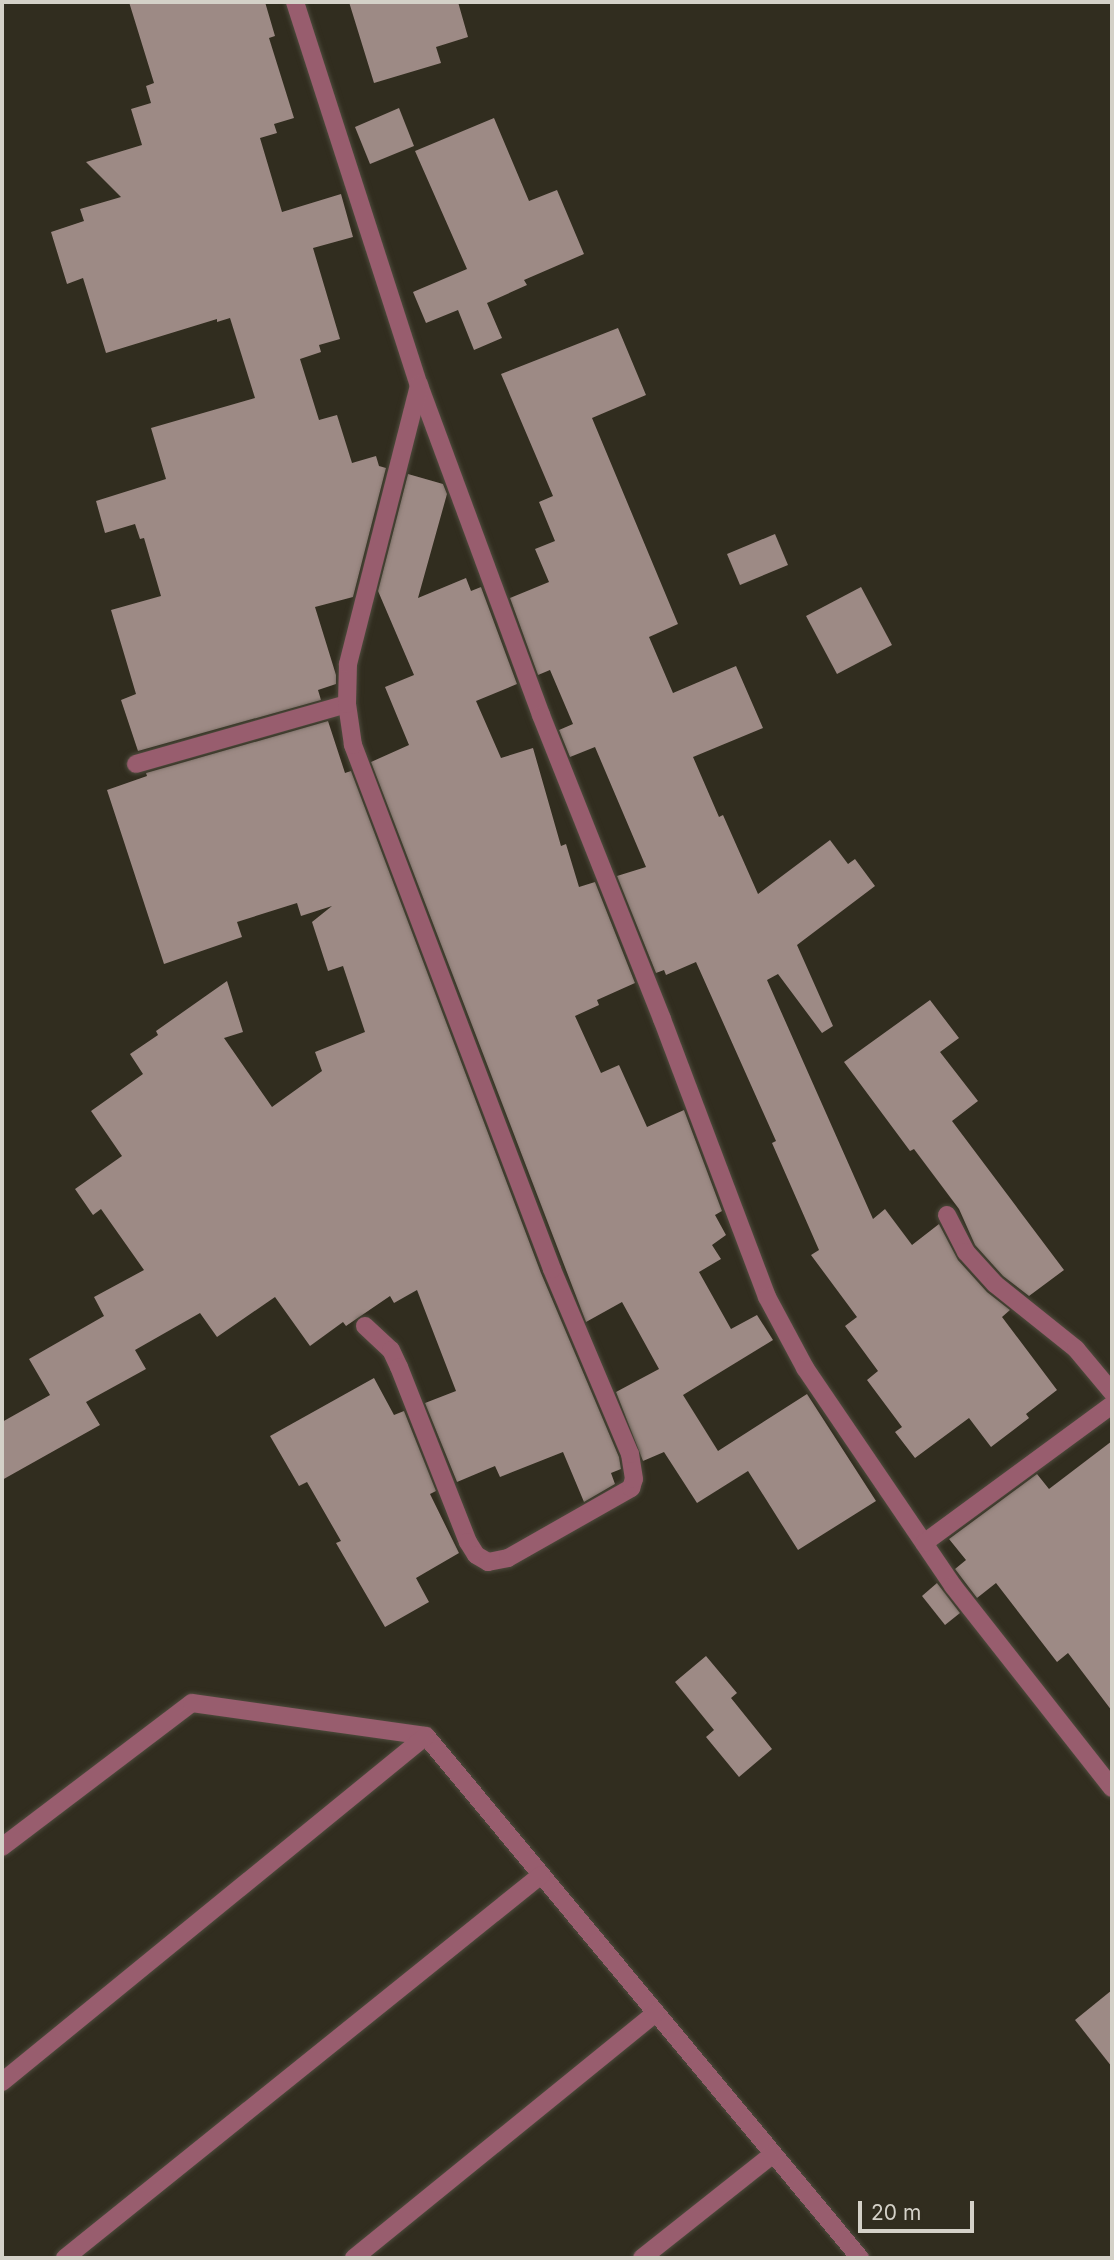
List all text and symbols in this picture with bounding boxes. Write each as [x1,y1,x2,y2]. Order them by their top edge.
scale bar [862,2186,978,2230]
text: 20 m [871,2200,921,2225]

